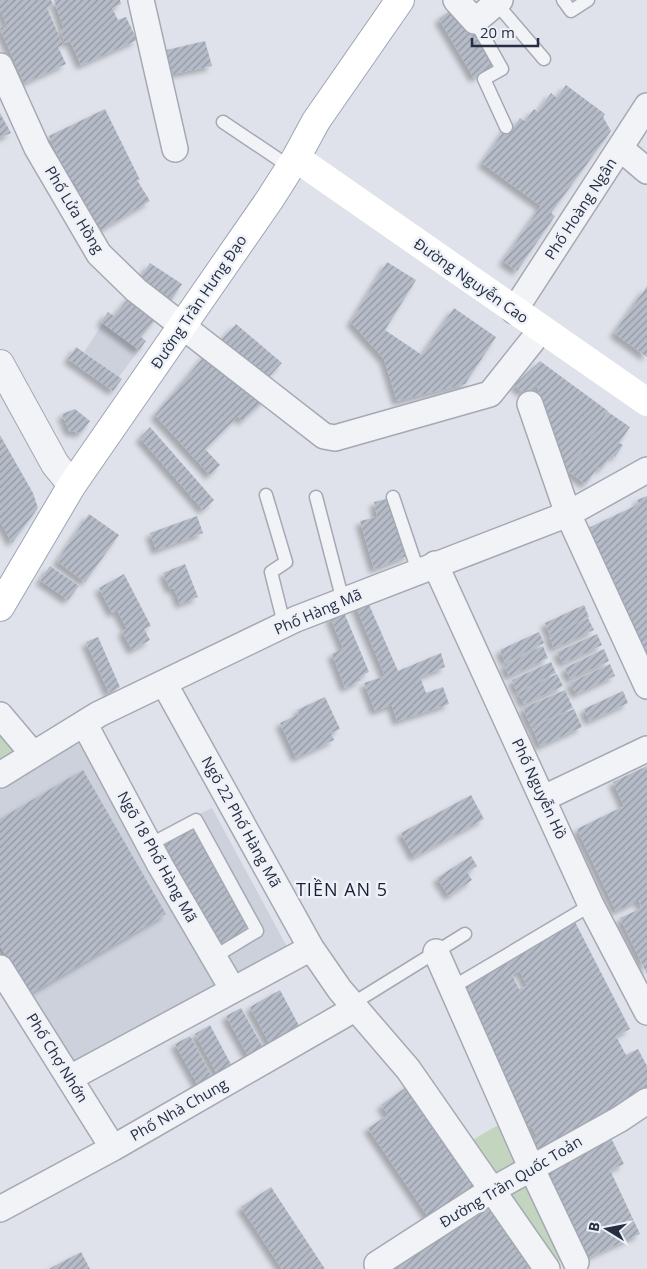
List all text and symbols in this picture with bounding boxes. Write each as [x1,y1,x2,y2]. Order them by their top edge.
scale bar [472,15,538,47]
text: 20 m [480,22,515,42]
street label: Phố Hoàng Ngân [540,154,621,263]
street label: Phố Lửa Hồng [41,162,109,257]
street label: Đường Trần Hưng Đạo [146,231,251,372]
street label: Đường Nguyễn Cao [410,233,533,327]
street label: Phố Hàng Mã [271,584,365,639]
street label: Phố Nguyễn Hồ [508,735,572,842]
street label: Ngõ 22 Phố Hàng Mã [197,752,286,891]
street label: Ngõ 18 Phố Hàng Mã [113,787,202,926]
district label: TIỀN AN 5 [296,877,388,901]
street label: Phố Chợ Nhớn [22,1009,93,1106]
street label: Phố Nhà Chung [126,1073,231,1145]
street label: Đường Trần Quốc Toản [436,1131,585,1232]
north arrow [582,1204,632,1254]
text: B [584,1220,604,1233]

